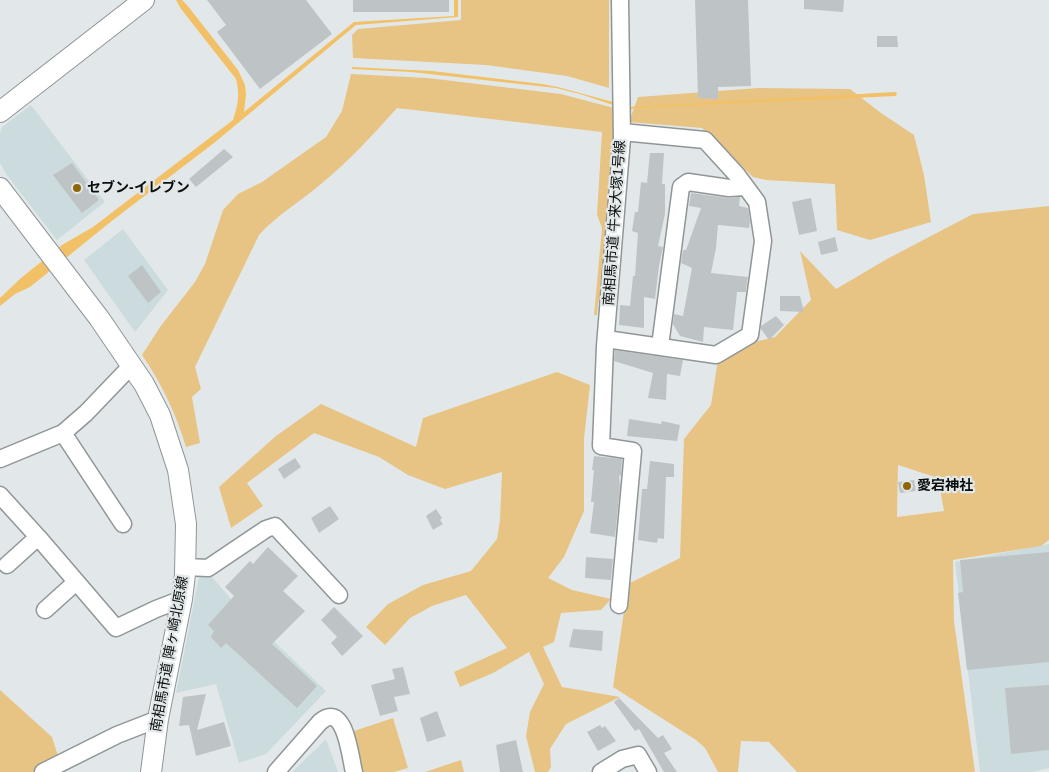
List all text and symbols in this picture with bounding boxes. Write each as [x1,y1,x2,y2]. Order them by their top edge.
street label: 南相馬市道 牛来大塚1号線 [601,140,629,306]
place label: セブン-イレブン [87,180,190,196]
marker: セブン-イレブン [71,182,83,194]
place label: 愛宕神社 [917,478,973,494]
marker: 愛宕神社 [901,480,913,492]
street label: 南相馬市道 陣ヶ崎北原線 [148,575,192,733]

